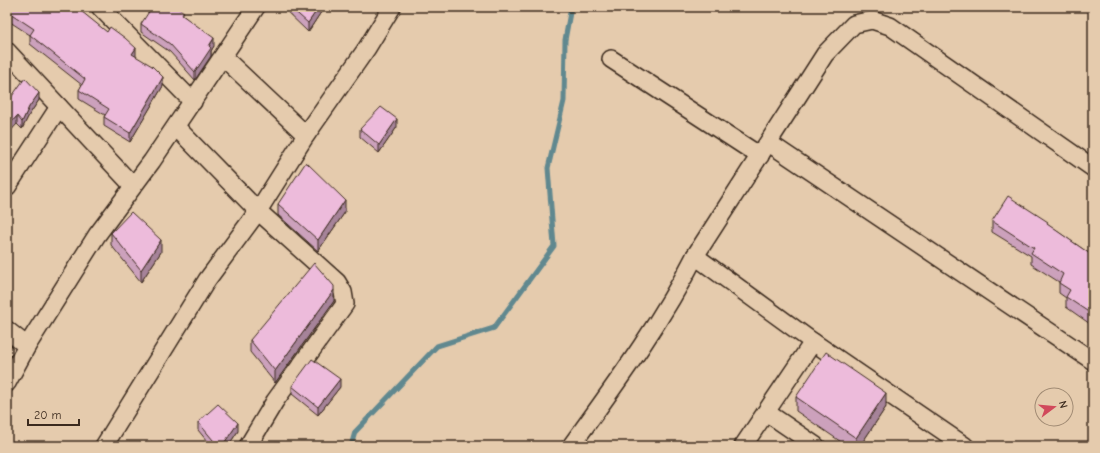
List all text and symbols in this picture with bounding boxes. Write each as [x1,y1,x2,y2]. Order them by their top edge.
north arrow [1034,387,1074,427]
text: N [1056,399,1070,410]
scale bar [28,401,79,427]
text: 20 m [34,408,62,422]

